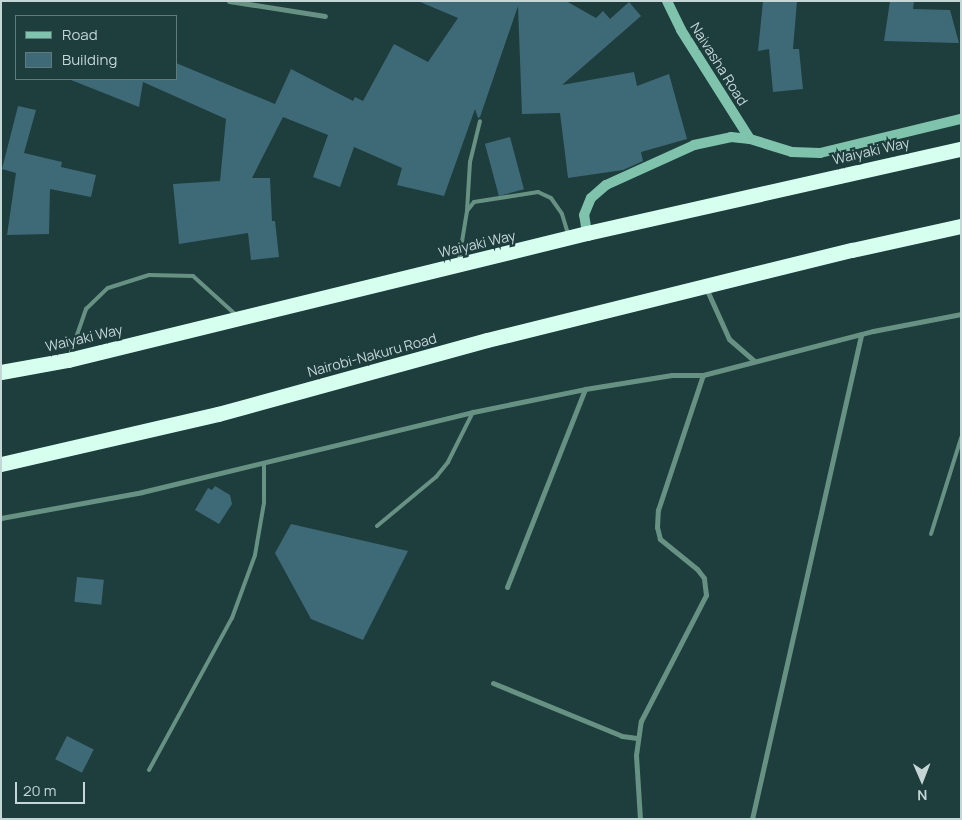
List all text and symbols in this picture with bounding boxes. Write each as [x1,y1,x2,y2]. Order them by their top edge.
legend [15,15,178,80]
street label: Naivasha Road [687,19,751,109]
text: Road [62,24,98,45]
text: Building [62,49,117,70]
street label: Waiyaki Way [831,134,911,168]
street label: Waiyaki Way [437,227,517,261]
street label: Waiyaki Way [44,321,124,355]
street label: Nairobi-Nakuru Road [305,330,439,380]
north arrow [897,755,947,805]
scale bar [18,772,88,804]
text: 20 m [23,780,56,801]
text: N [917,786,927,805]

